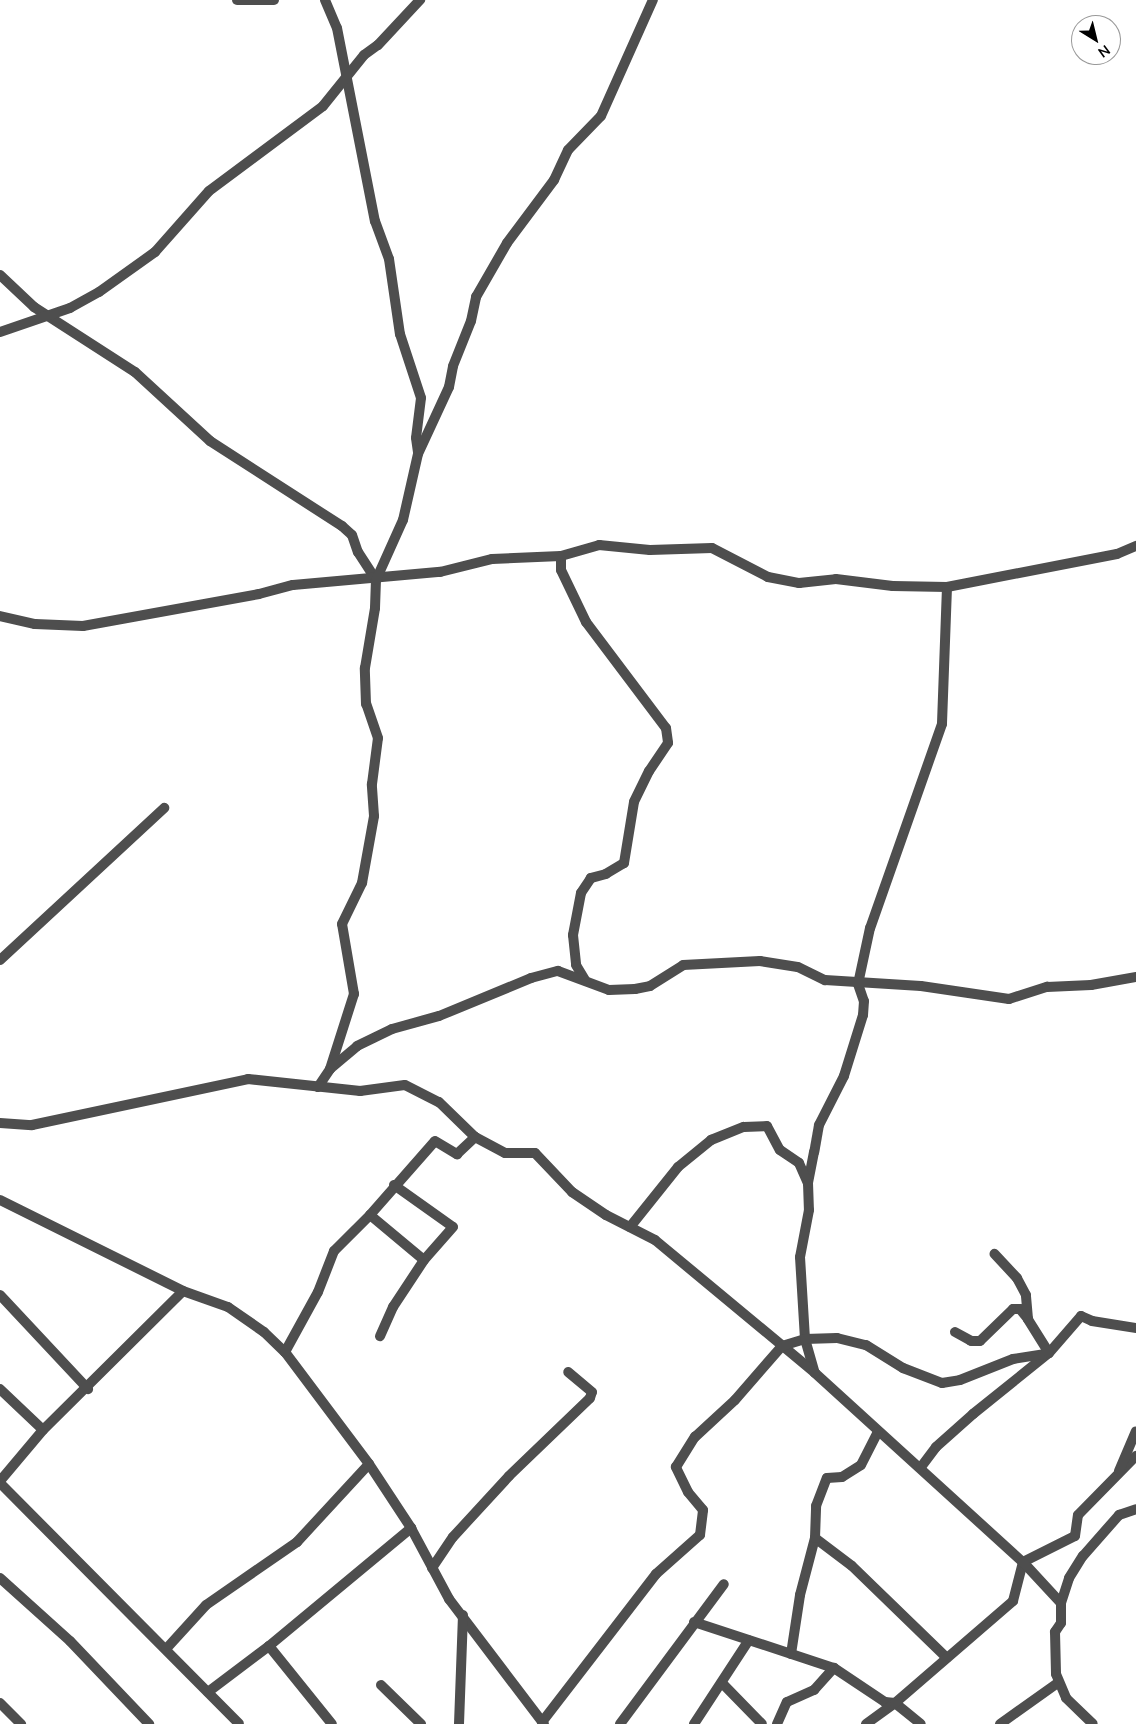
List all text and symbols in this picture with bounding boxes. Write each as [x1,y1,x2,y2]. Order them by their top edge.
north arrow [1071,15,1121,65]
text: N [1095,41,1114,62]

